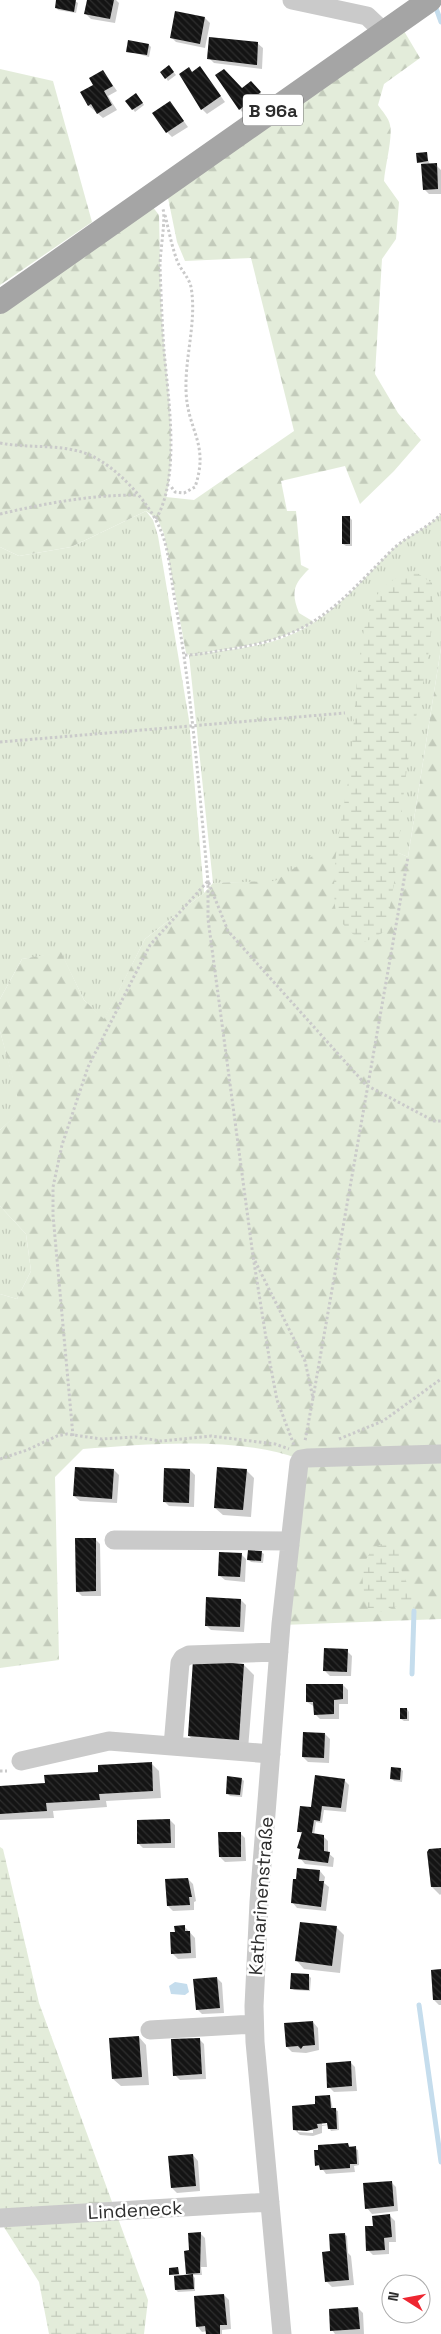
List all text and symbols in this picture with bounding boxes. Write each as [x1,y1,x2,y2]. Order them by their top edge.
road number: B 96a [243,94,303,126]
street label: Katharinenstraße [243,1816,279,1976]
street label: Lindeneck [87,2195,183,2225]
north arrow [381,2274,431,2324]
text: N [384,2290,403,2303]

